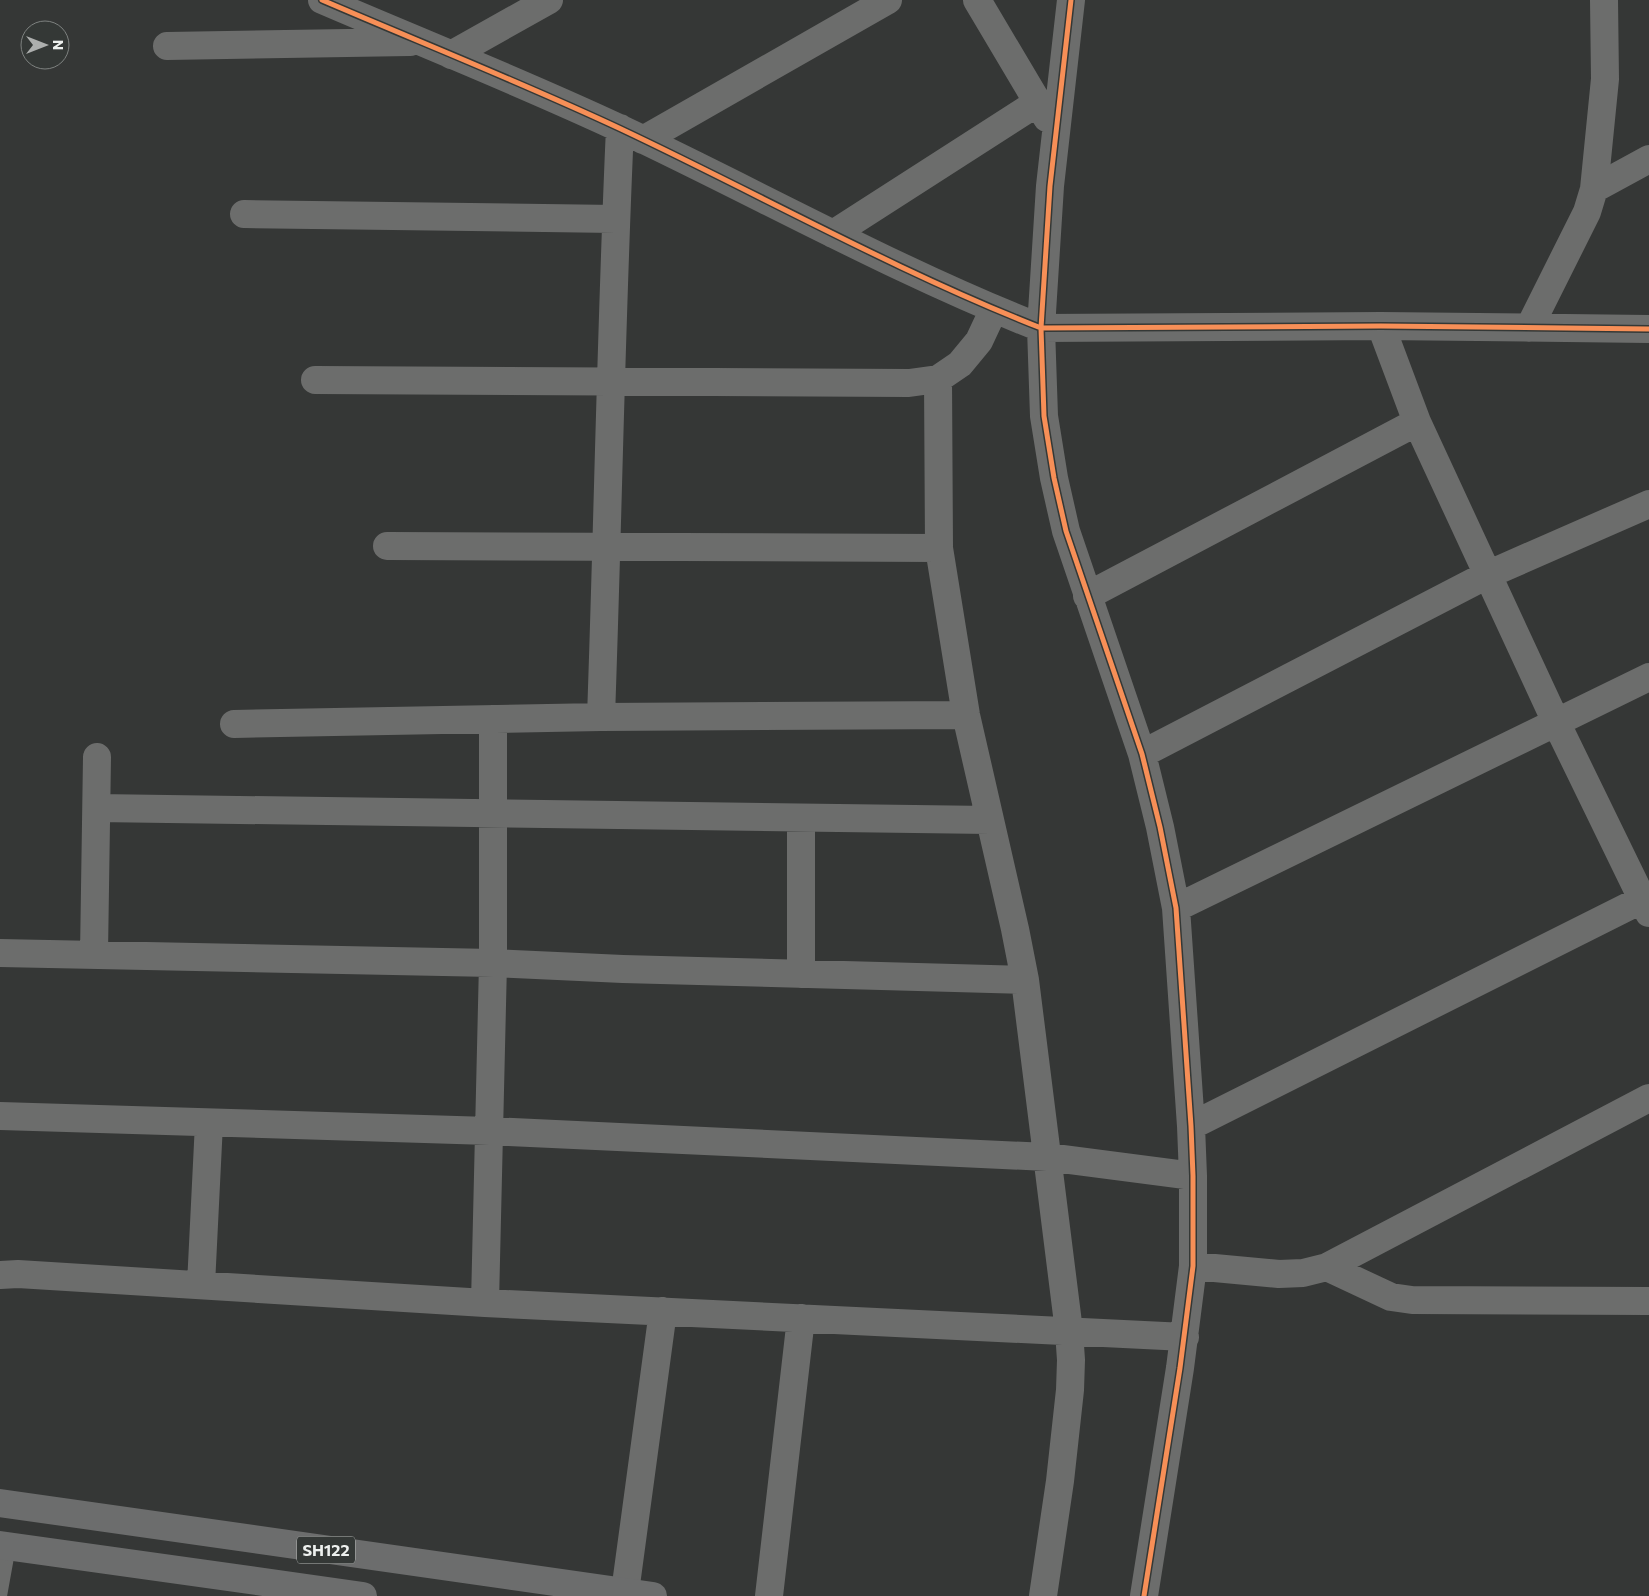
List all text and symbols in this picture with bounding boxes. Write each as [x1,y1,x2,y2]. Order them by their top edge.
north arrow [20,20,70,70]
text: N [50,40,67,50]
road number: SH122 [297,1536,355,1564]

